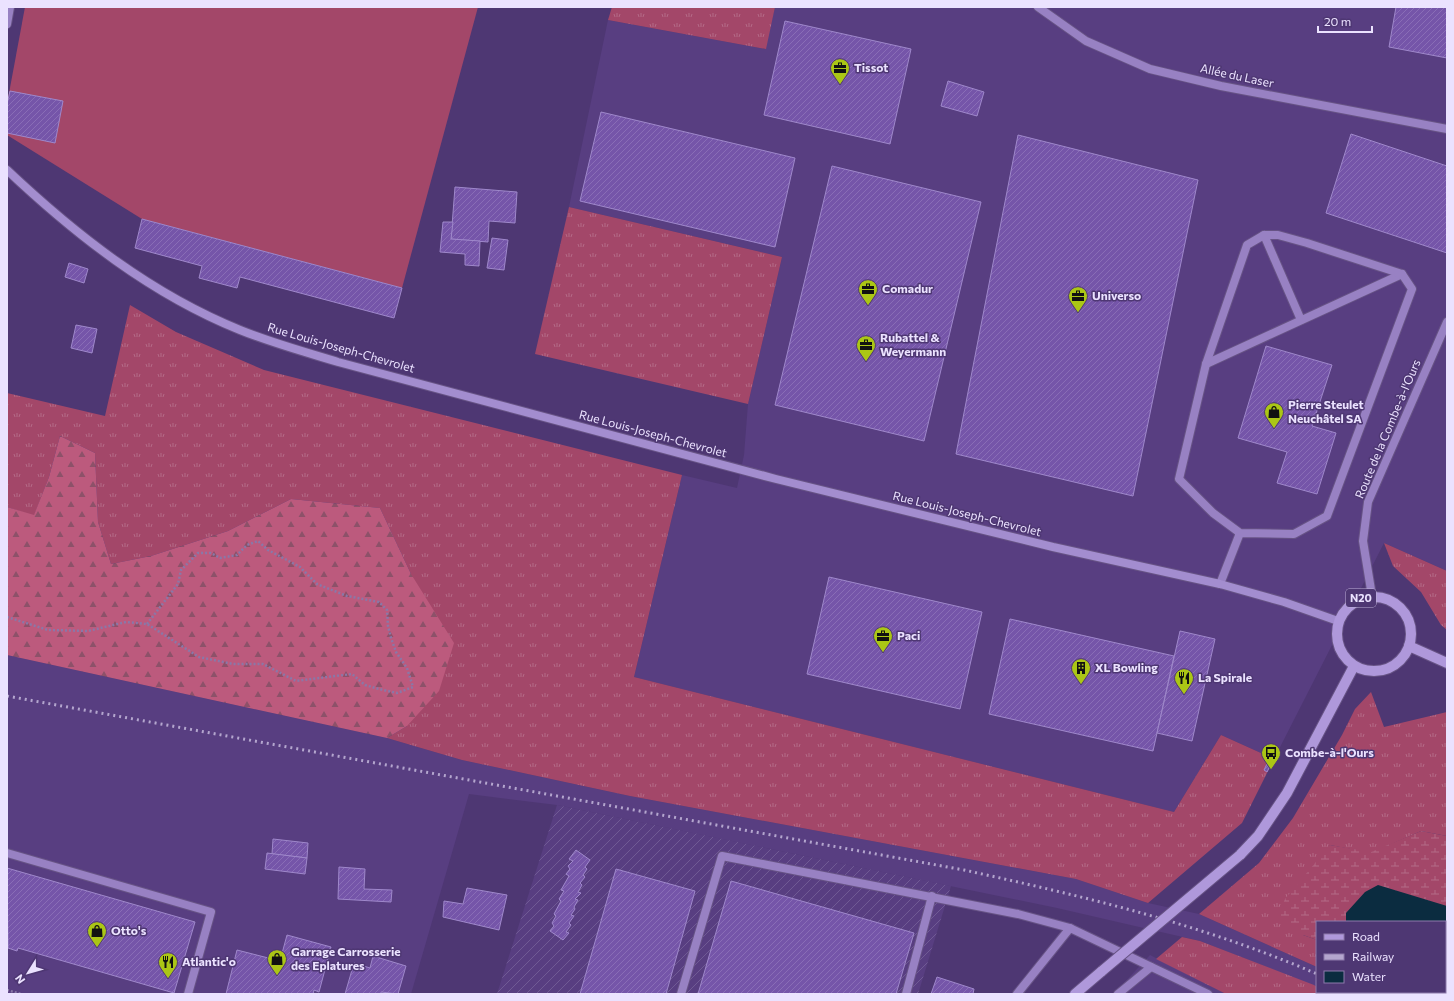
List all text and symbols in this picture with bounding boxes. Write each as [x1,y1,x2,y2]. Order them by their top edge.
scale bar [1318,8,1372,34]
text: 20 m [1324,14,1351,28]
office icon: Tissot [829,57,851,85]
place label: Tissot [854,60,888,74]
street label: Allée du Laser [1199,60,1276,90]
office icon: Comadur [857,278,879,306]
place label: Comadur [882,281,933,295]
office icon: Universo [1067,285,1089,313]
place label: Universo [1092,288,1141,302]
street label: Rue Louis-Joseph-Chevrolet [266,319,417,376]
place label: Rubattel & Weyermann [880,330,946,358]
office icon: Rubattel & Weyermann [855,334,877,362]
street label: Route de la Combe-à-l'Ours [1351,357,1423,500]
place label: Pierre Steulet Neuchâtel SA [1288,397,1364,425]
shop icon: Pierre Steulet Neuchâtel SA [1263,401,1285,429]
street label: Rue Louis-Joseph-Chevrolet [578,407,729,461]
street label: Rue Louis-Joseph-Chevrolet [891,488,1043,539]
road number: N20 [1346,589,1376,607]
office icon: Paci [872,625,894,653]
place label: Paci [897,628,920,642]
building icon: XL Bowling [1070,657,1092,685]
place label: XL Bowling [1095,660,1158,674]
restaurant icon: La Spirale [1173,667,1195,695]
place label: La Spirale [1198,670,1252,684]
bus stop icon: Combe-à-l'Ours [1260,742,1282,770]
place label: Combe-à-l'Ours [1285,745,1374,759]
shop icon: Otto's [86,920,108,948]
legend [1316,921,1446,993]
place label: Otto's [111,923,147,937]
text: Road [1352,929,1380,943]
place label: Garrage Carrosserie des Eplatures [291,944,401,972]
shop icon: Garrage Carrosserie des Eplatures [266,948,288,976]
text: Railway [1352,949,1394,963]
restaurant icon: Atlantic'o [157,951,179,979]
north arrow [8,953,48,993]
place label: Atlantic'o [182,954,236,968]
text: Water [1352,969,1386,983]
text: N [12,972,27,987]

